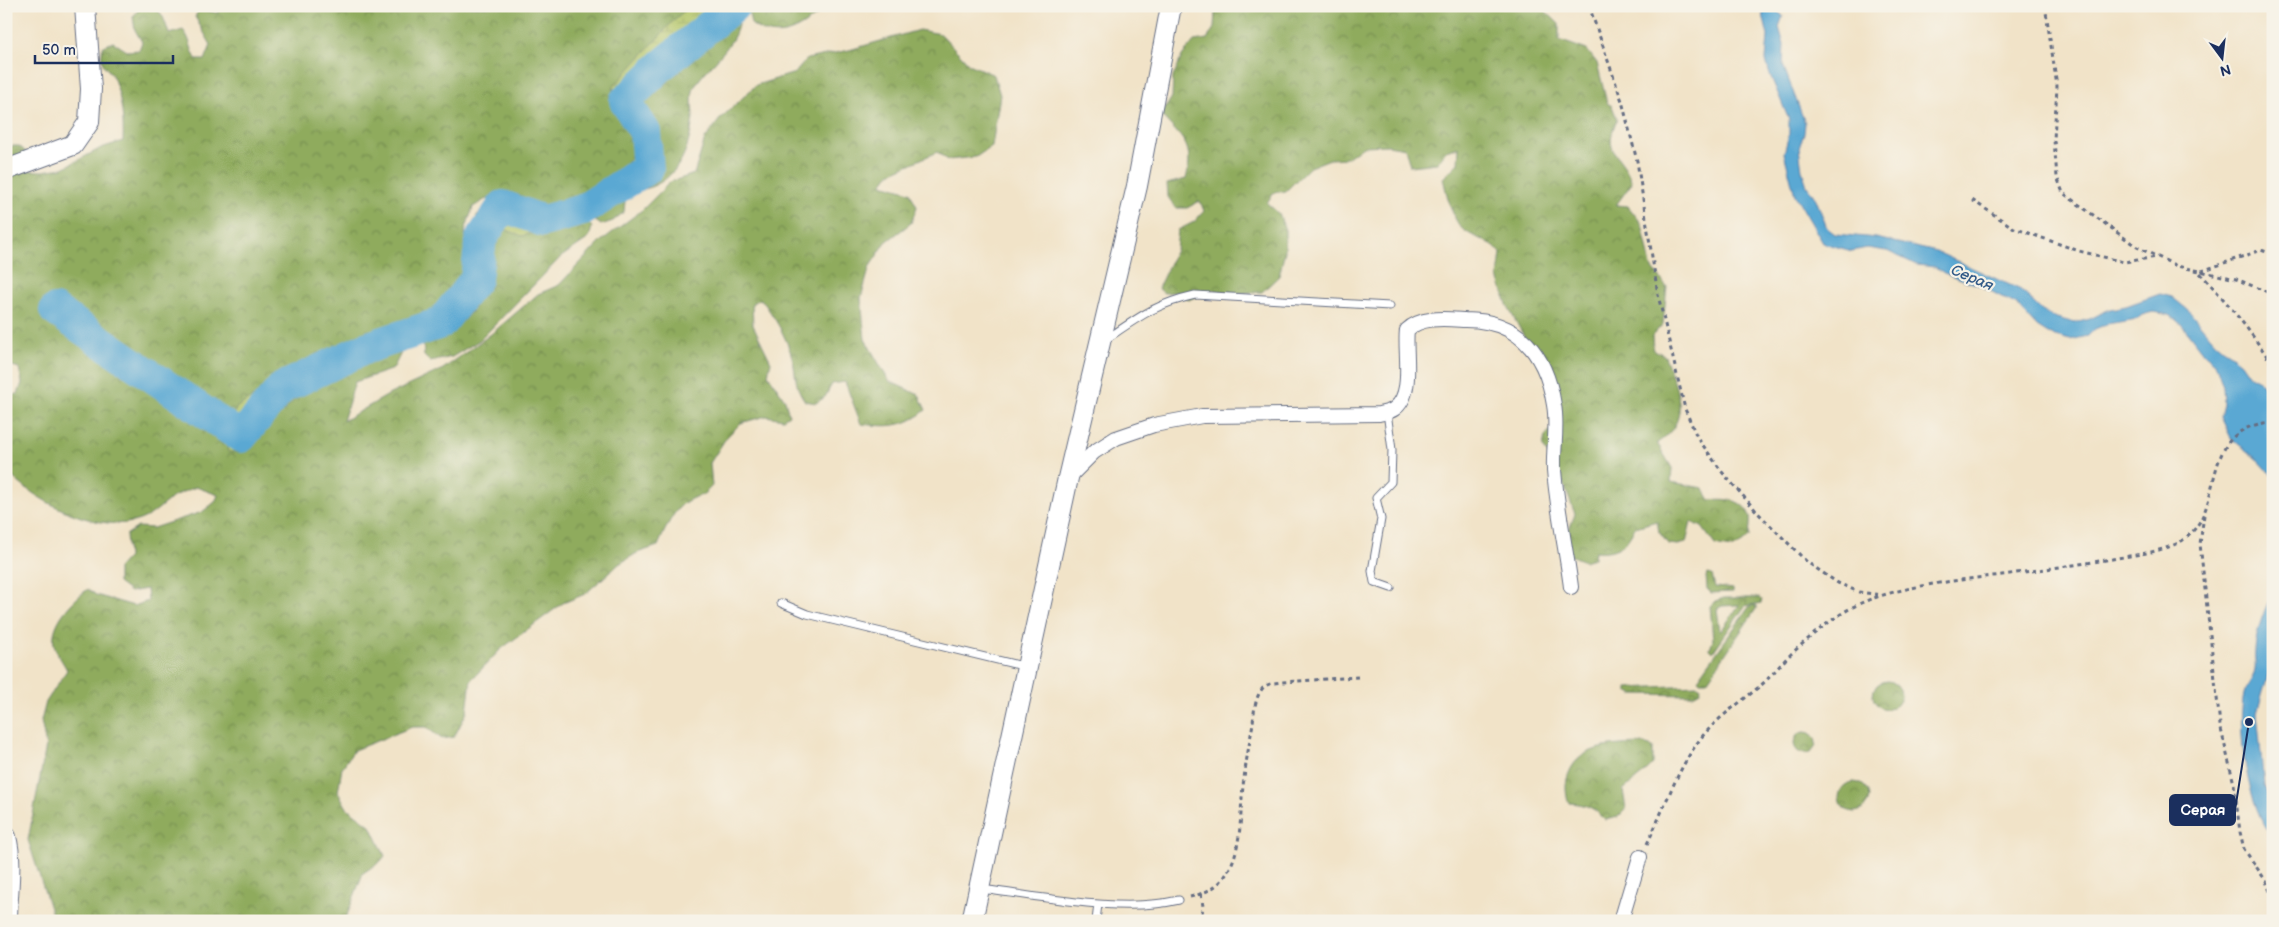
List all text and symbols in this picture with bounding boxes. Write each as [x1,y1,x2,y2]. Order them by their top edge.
scale bar [35,32,172,64]
north arrow [2196,32,2246,82]
text: 50 m [42,41,76,60]
text: N [2218,61,2233,80]
water label: Серая [1948,261,1997,296]
callout: Серая [2170,795,2235,825]
text: Серая [2180,801,2226,820]

